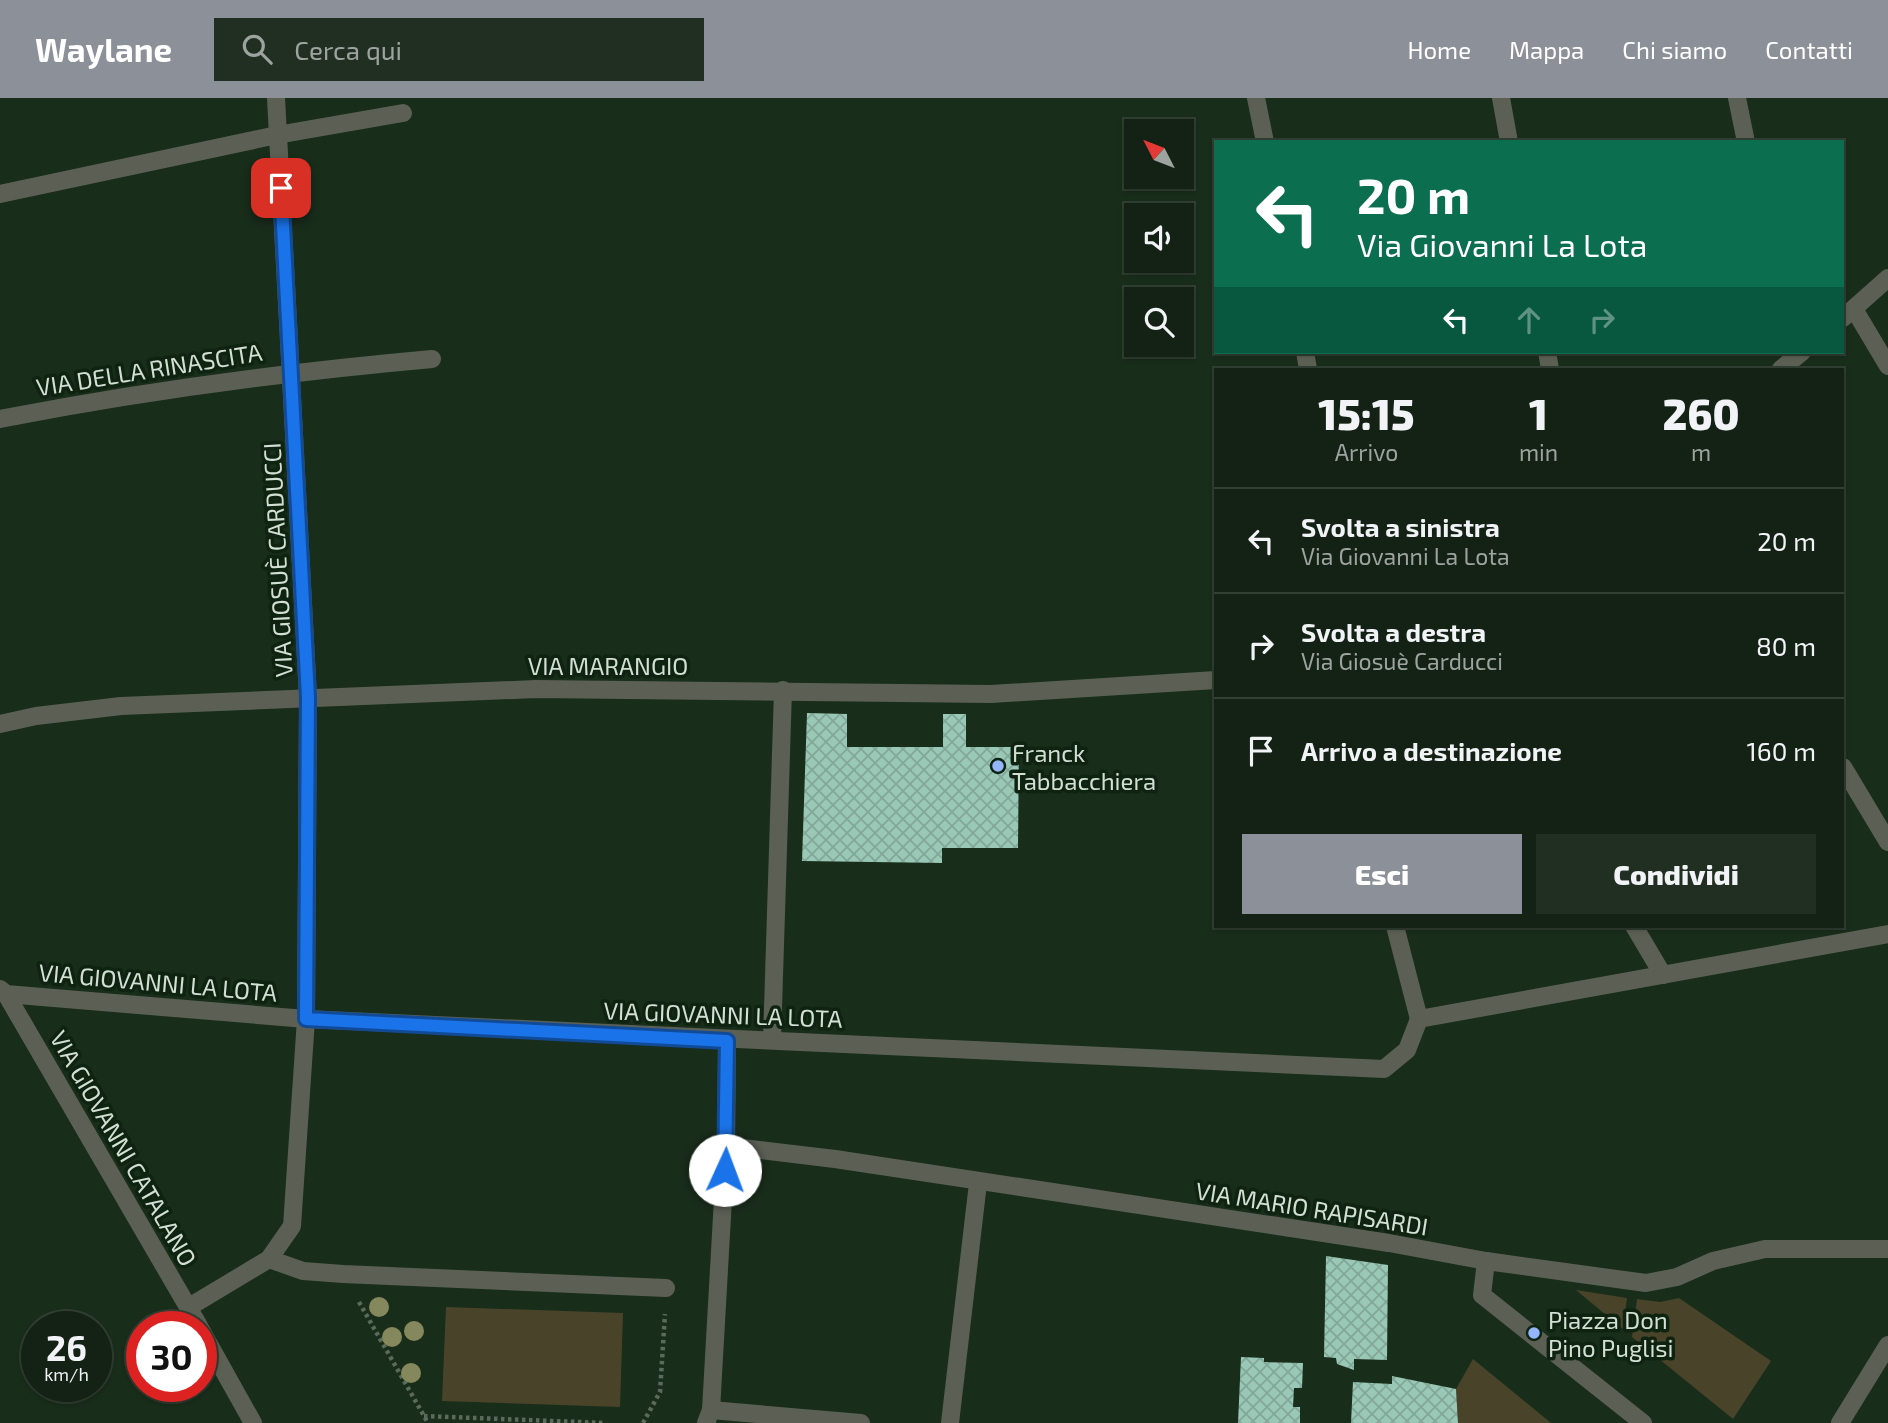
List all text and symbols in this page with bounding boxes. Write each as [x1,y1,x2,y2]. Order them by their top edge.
search box [214,18,704,81]
text: Waylane [35,29,172,69]
icon: search [238,30,276,68]
text: Cerca qui [294,34,402,65]
text: Home [1407,35,1471,64]
text: Mappa [1509,35,1584,64]
text: Chi siamo [1622,35,1727,64]
text: Contatti [1765,35,1853,64]
north arrow [1124,119,1194,189]
map controls [1124,119,1194,357]
pin [251,158,311,218]
text: 20 m [1357,165,1470,224]
icon: left [1242,168,1333,259]
icon: arrive [262,169,300,207]
button: sound [1124,203,1194,273]
text: Via Giovanni La Lota [1357,225,1647,263]
button: search [1124,287,1194,357]
icon: left [1437,301,1475,339]
icon: ahead [1510,301,1548,339]
icon: right [1583,301,1621,339]
street label: VIA DELLA RINASCITA [34,337,264,401]
text: 15:15 [1318,388,1415,438]
text: 1 [1529,388,1548,438]
text: 260 [1662,388,1740,438]
text: Arrivo [1335,438,1398,466]
text: min [1519,438,1558,466]
text: m [1691,438,1711,466]
street label: VIA GIOSUÈ CARDUCCI [256,442,298,678]
text: Svolta a sinistra [1301,511,1500,542]
icon: left [1242,522,1280,560]
text: 20 m [1757,525,1816,556]
text: Via Giovanni La Lota [1301,542,1510,570]
text: Svolta a destra [1301,616,1486,647]
icon: right [1242,627,1280,665]
text: 80 m [1756,630,1816,661]
text: Via Giosuè Carducci [1301,647,1503,675]
street label: VIA MARANGIO [528,651,688,680]
icon: arrive [1242,732,1280,770]
text: Arrivo a destinazione [1301,735,1562,766]
text: 160 m [1747,735,1816,766]
place label: Franck Tabbacchiera [1012,738,1156,795]
marker: Franck Tabbacchiera [990,758,1006,774]
button: Esci [1242,834,1522,914]
button: Condividi [1536,834,1816,914]
street label: VIA GIOVANNI LA LOTA [38,957,278,1007]
street label: VIA GIOVANNI LA LOTA [603,995,843,1033]
street label: VIA GIOVANNI CATALANO [45,1025,203,1271]
position arrow [688,1133,762,1207]
street label: VIA MARIO RAPISARDI [1194,1175,1430,1241]
place label: Piazza Don Pino Puglisi [1548,1305,1674,1362]
speed limit sign: 30 [126,1311,217,1402]
marker: Piazza Don Pino Puglisi [1526,1325,1542,1341]
text: 26 [46,1326,87,1368]
text: km/h [44,1363,89,1385]

